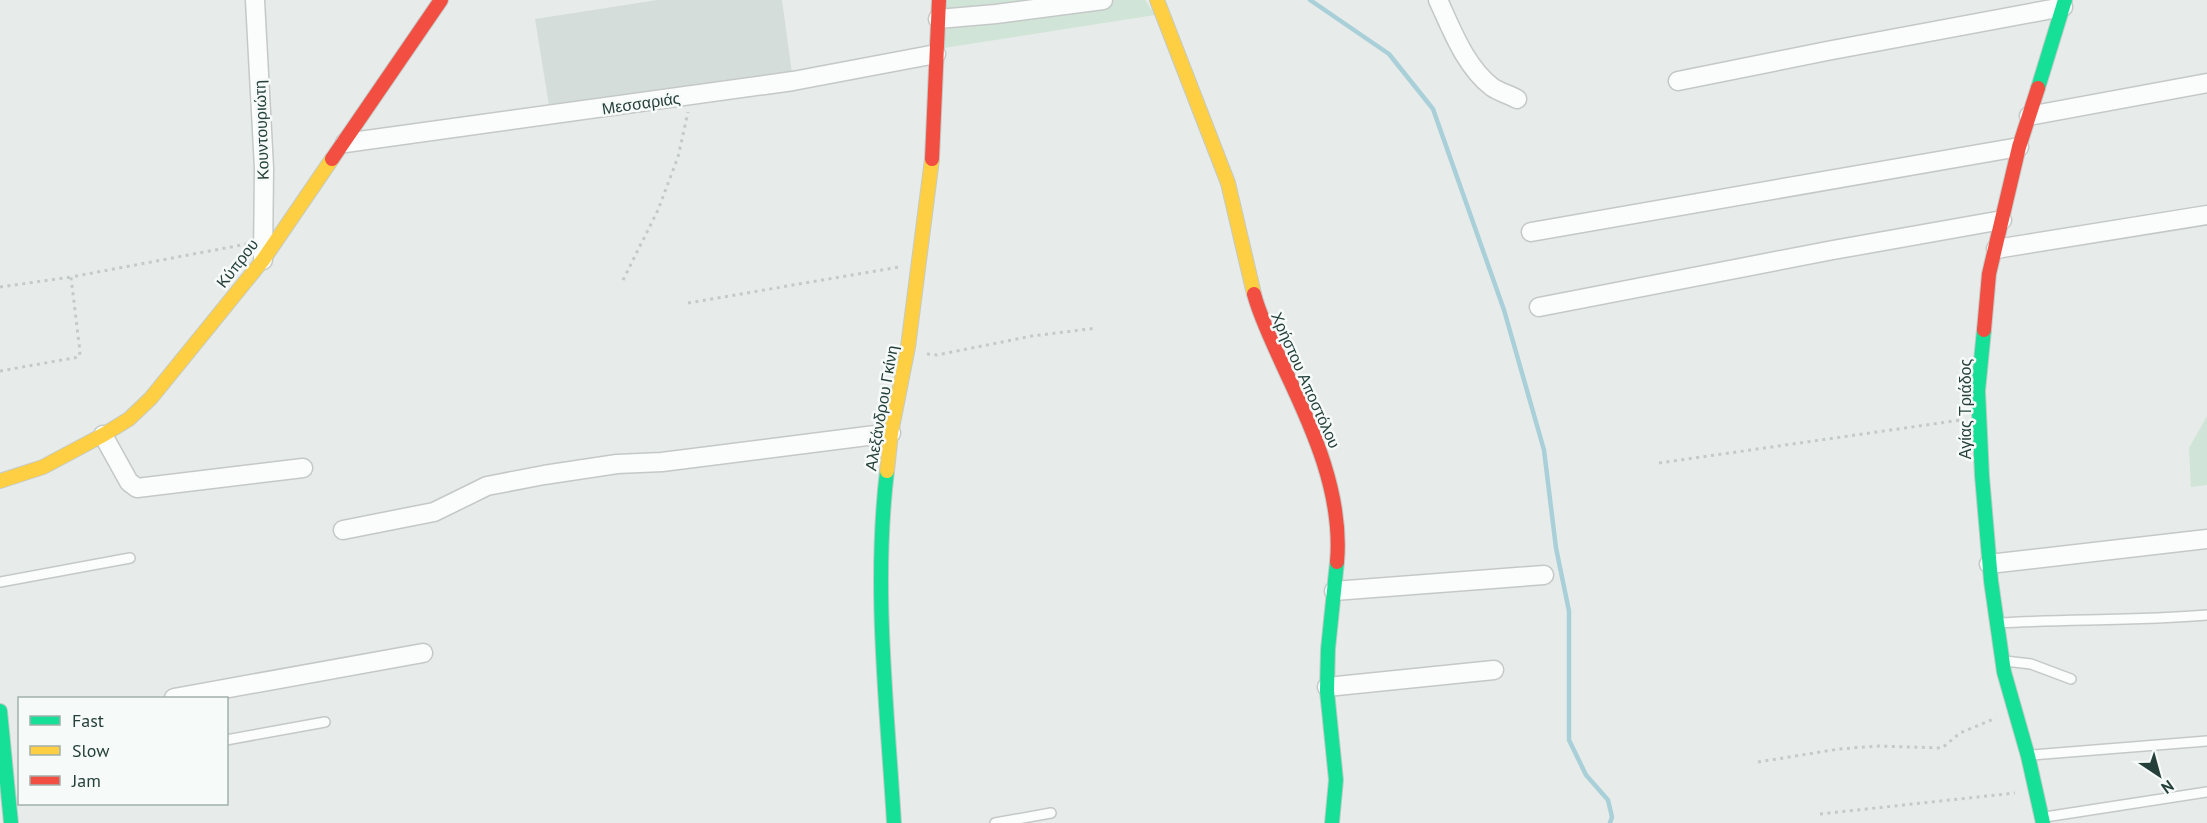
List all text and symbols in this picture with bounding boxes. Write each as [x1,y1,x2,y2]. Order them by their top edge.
street label: Κουντουριώτη [249,80,273,180]
street label: Μεσσαριάς [600,88,682,118]
street label: Κύπρου [212,234,262,292]
street label: Χρήστου Αποστόλου [1267,309,1345,451]
street label: Αλεξάνδρου Γκίνη [860,344,902,472]
street label: Αγίας Τριάδος [1955,359,1975,459]
legend [18,697,228,805]
text: Fast [72,709,104,732]
text: Slow [72,739,110,762]
north arrow [2129,745,2189,805]
text: Jam [71,769,101,792]
text: N [2158,776,2178,798]

